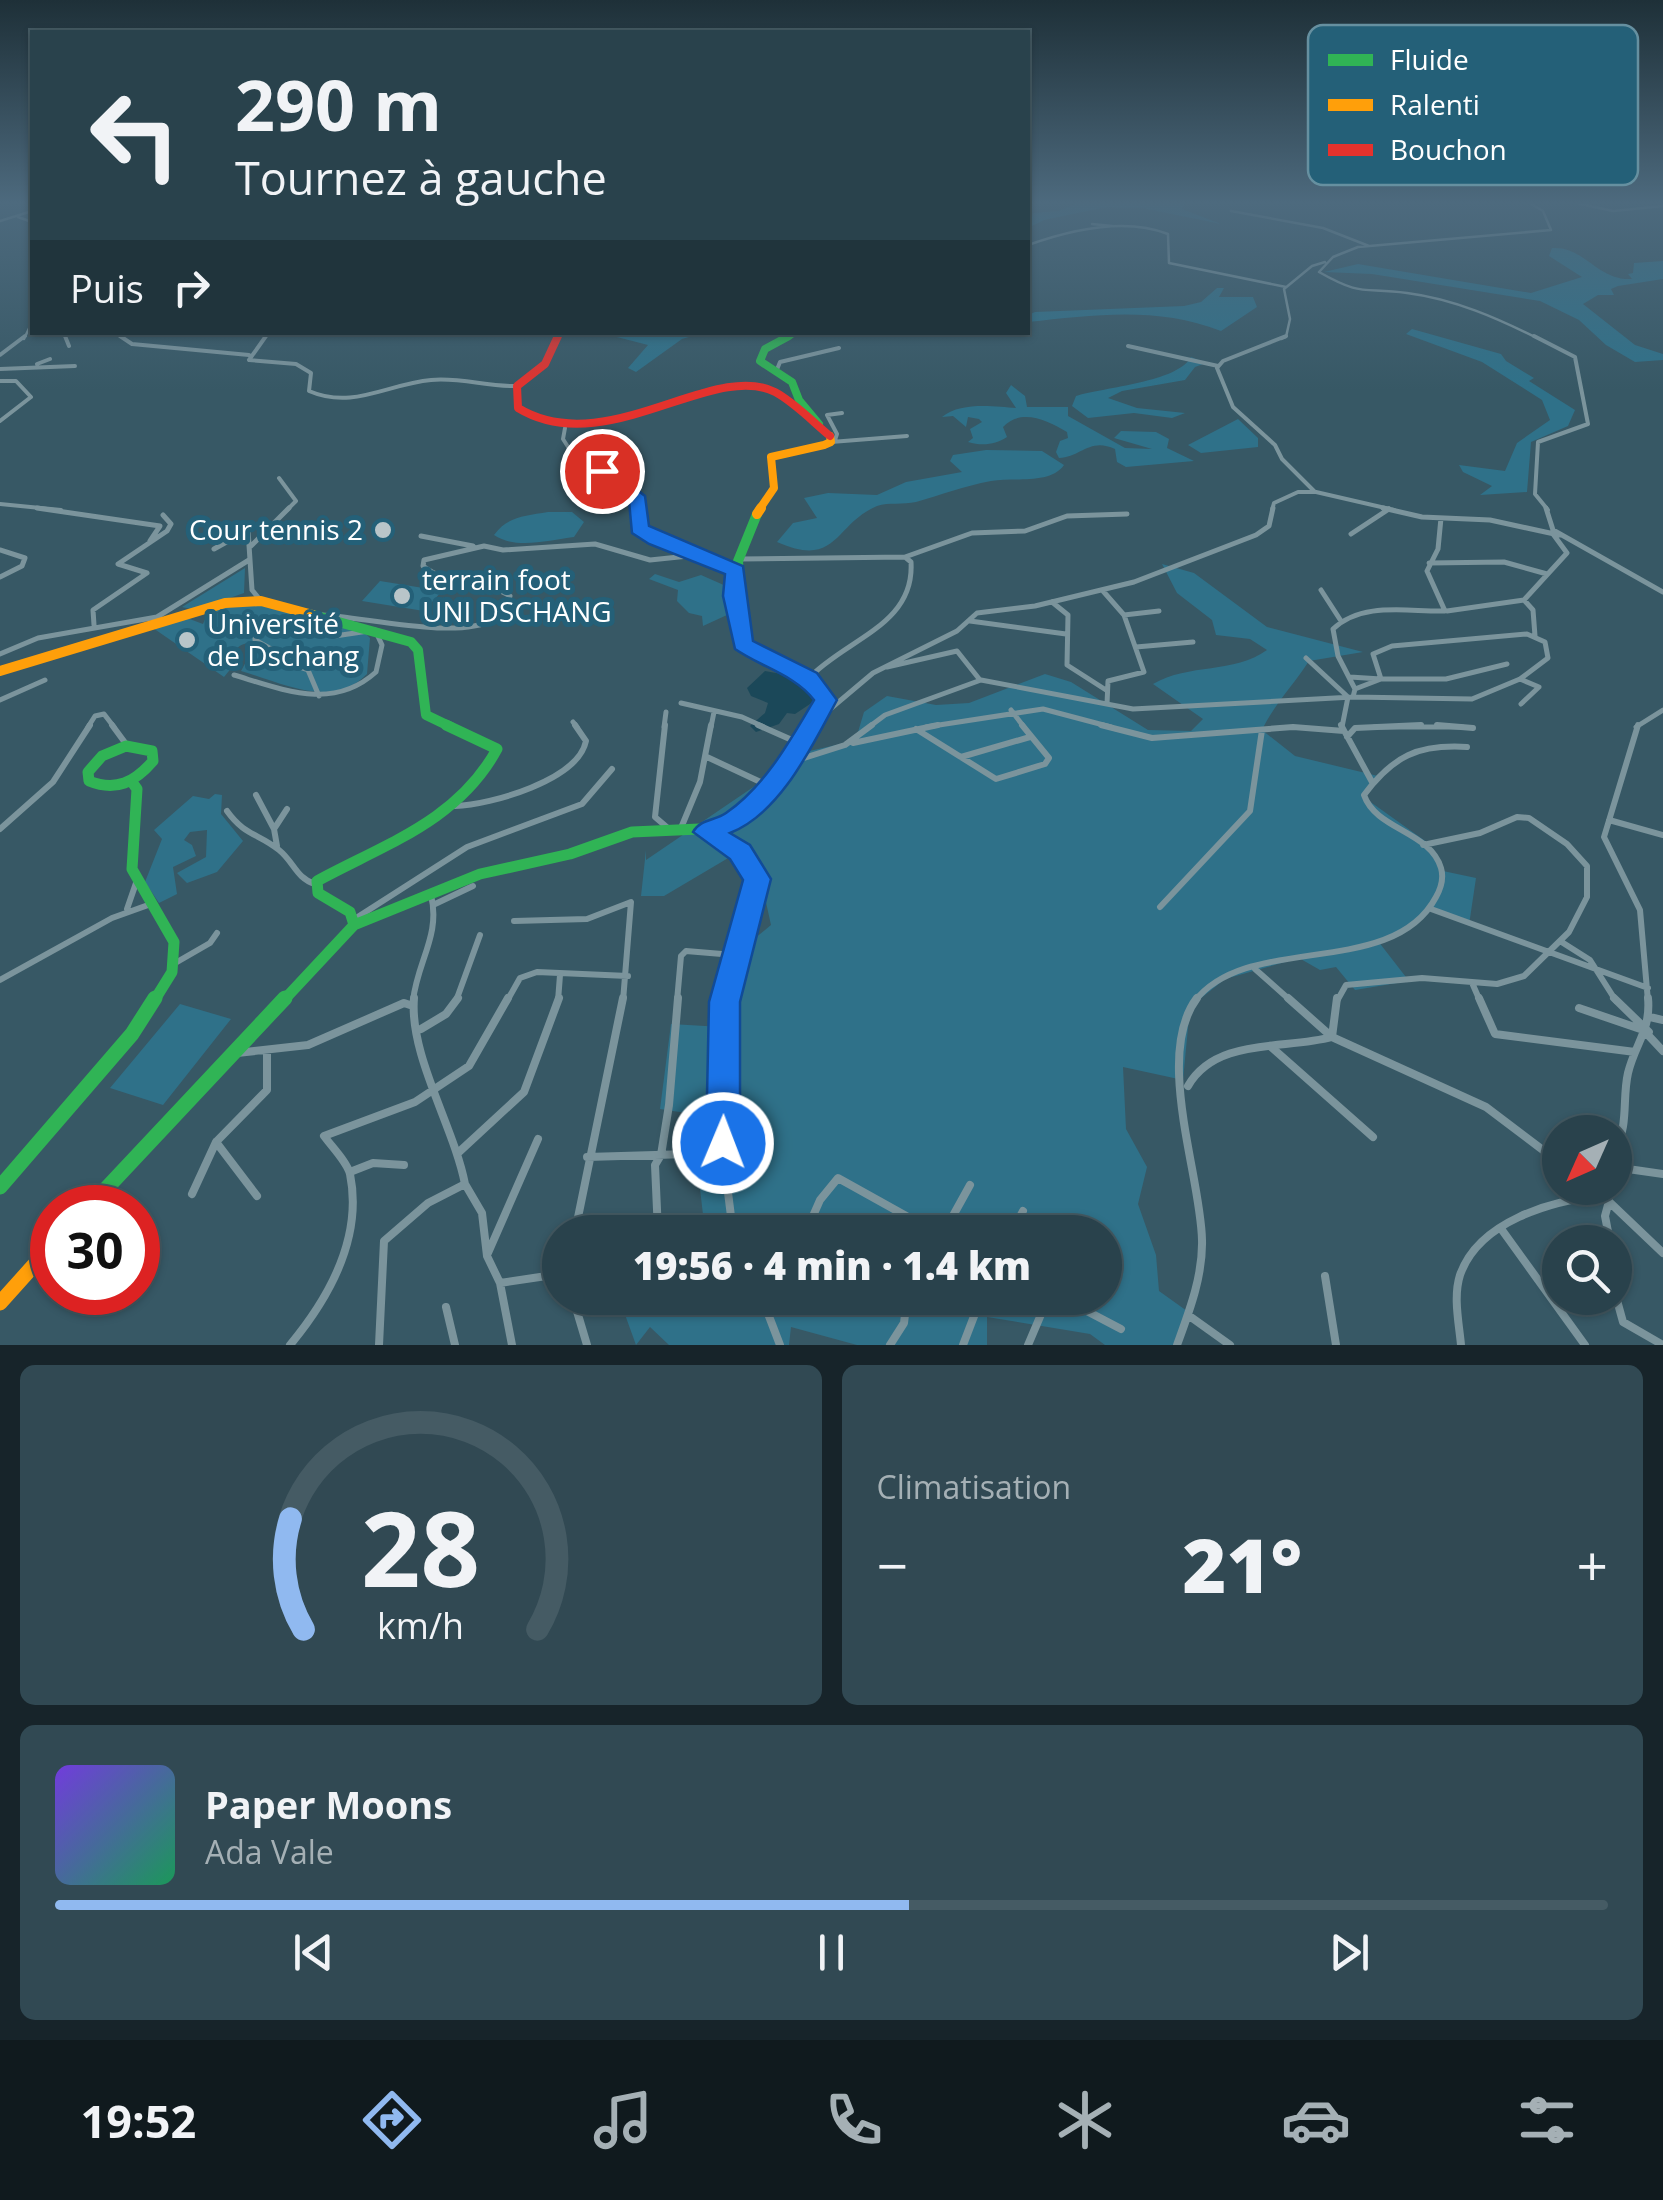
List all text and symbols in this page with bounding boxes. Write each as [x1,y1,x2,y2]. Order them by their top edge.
legend [1308,25,1638,185]
text: Fluide [1390,40,1469,78]
text: 290 m [235,56,442,152]
icon: left [70,70,200,200]
text: Ralenti [1390,85,1480,123]
text: Bouchon [1390,130,1507,168]
text: Tournez à gauche [235,147,607,208]
icon: right [164,260,219,315]
text: Puis [70,262,144,314]
pin [560,429,645,514]
icon: arrive [575,444,630,499]
place label: Cour tennis 2 [189,510,363,548]
marker: Cour tennis 2 [372,519,394,541]
place label: terrain foot UNI DSCHANG [422,560,612,630]
marker: terrain foot UNI DSCHANG [391,585,413,607]
place label: Université de Dschang [207,604,359,674]
marker: Université de Dschang [176,629,198,651]
position arrow [671,1091,775,1195]
north arrow [1542,1115,1632,1205]
map controls [1542,1115,1632,1315]
speed limit sign: 30 [30,1185,160,1315]
button: search [1542,1225,1632,1315]
text: 19:56 · 4 min · 1.4 km [633,1239,1031,1291]
text: Climatisation [877,1465,1071,1508]
text: 28 [361,1476,480,1617]
text: 21° [1182,1513,1302,1615]
text: − [877,1527,908,1602]
text: + [1577,1527,1608,1602]
text: km/h [377,1601,464,1649]
text: Paper Moons [205,1778,452,1830]
text: Ada Vale [205,1830,334,1873]
icon: previous [286,1925,341,1980]
icon: pause [804,1925,859,1980]
icon: next [1322,1925,1377,1980]
icon: directions [357,2085,427,2155]
icon: music [588,2085,658,2155]
icon: phone [819,2085,889,2155]
icon: climate [1050,2085,1120,2155]
icon: car [1281,2085,1351,2155]
icon: filters [1512,2085,1582,2155]
text: 19:52 [81,2090,196,2151]

